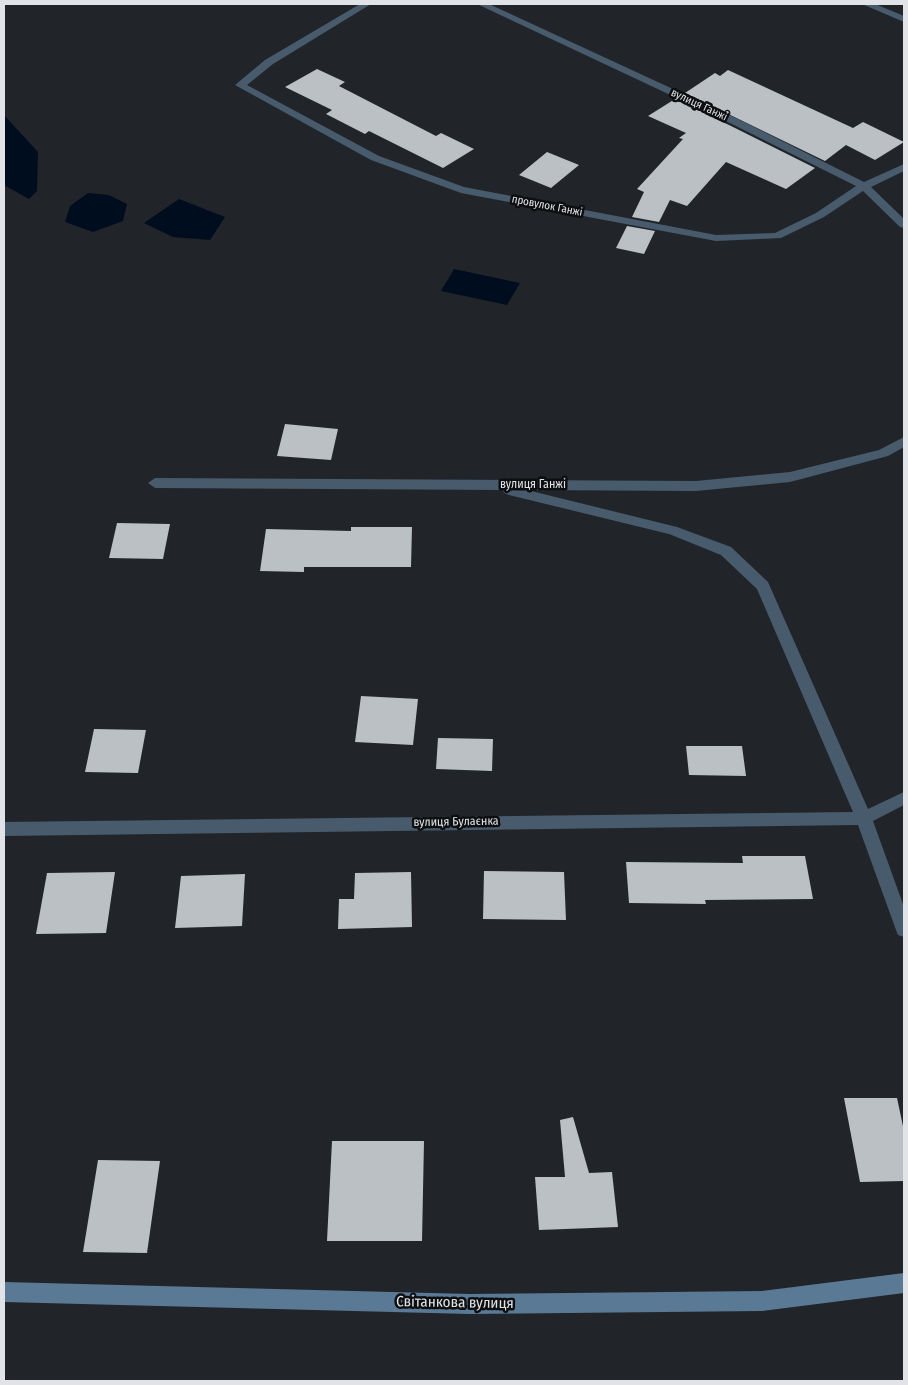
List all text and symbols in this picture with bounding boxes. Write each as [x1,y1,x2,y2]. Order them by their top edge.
street label: вулиця Ганжі [669,86,729,124]
street label: провулок Ганжі [510,193,584,219]
street label: вулиця Ганжі [500,478,566,492]
street label: вулиця Булаєнка [413,814,499,830]
street label: Світанкова вулиця [396,1293,514,1313]

